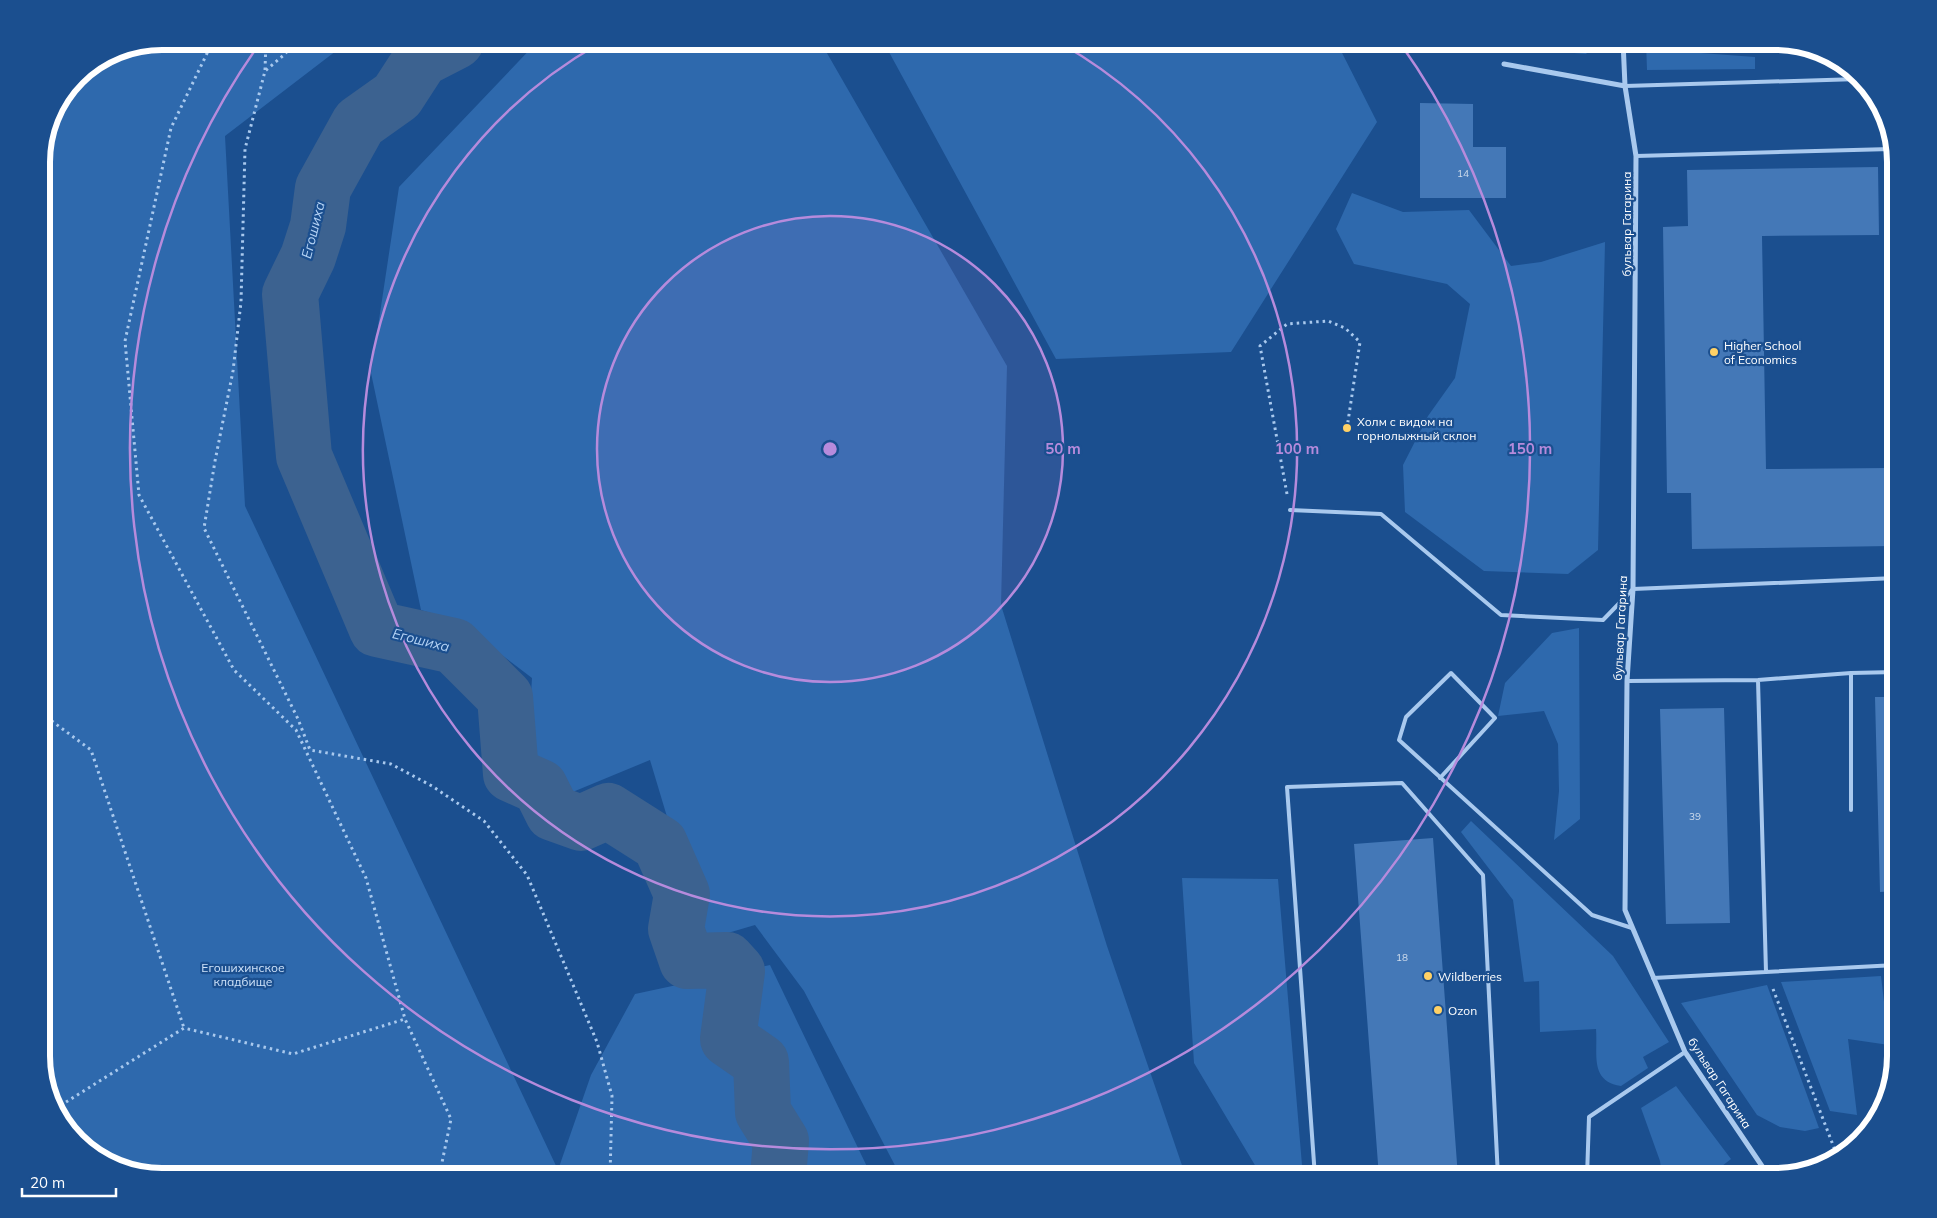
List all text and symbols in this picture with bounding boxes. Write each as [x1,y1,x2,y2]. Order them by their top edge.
house number: 14 [1457,167,1469,180]
street label: бульвар Гагарина [1619,171,1634,277]
water label: Егошиха [297,199,329,261]
place label: Higher School of Economics [1724,338,1801,367]
marker: Higher School of Economics [1708,346,1720,358]
place label: Холм с видом на горнолыжный склон [1357,414,1476,443]
marker: Холм с видом на горнолыжный склон [1341,422,1353,434]
text: 50 m [1045,439,1081,458]
text: 100 m [1275,439,1319,458]
text: 150 m [1508,439,1552,458]
centre of rings [821,440,839,458]
street label: бульвар Гагарина [1610,575,1630,681]
water label: Егошиха [390,624,452,656]
house number: 39 [1689,810,1701,823]
house number: 18 [1396,951,1408,964]
park label: Егошихинское кладбище [201,960,285,989]
place label: Wildberries [1438,969,1502,984]
marker: Wildberries [1422,970,1434,982]
place label: Ozon [1448,1003,1477,1018]
marker: Ozon [1432,1004,1444,1016]
street label: бульвар Гагарина [1685,1035,1755,1131]
scale bar [22,1166,116,1198]
text: 20 m [30,1173,65,1192]

